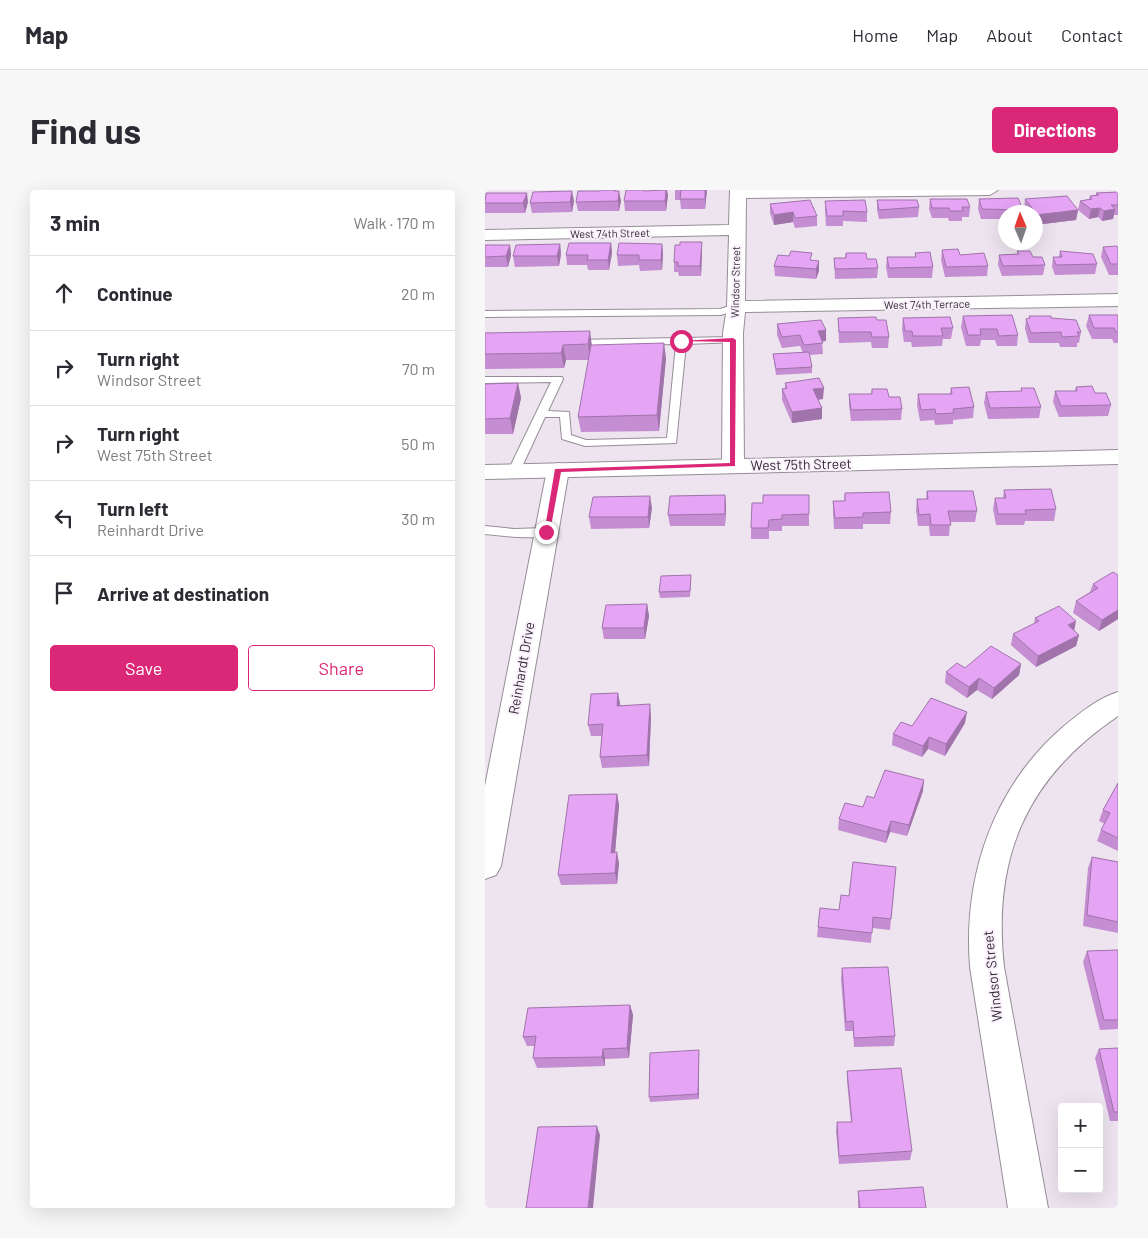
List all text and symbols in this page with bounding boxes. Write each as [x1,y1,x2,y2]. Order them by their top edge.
text: Map [25,20,68,49]
text: Home [852,24,898,46]
text: Map [926,24,958,46]
text: About [986,24,1033,46]
text: Contact [1061,24,1123,46]
button: Directions [992,107,1118,153]
text: Find us [30,109,141,151]
north arrow [998,205,1043,250]
text: 3 min [50,210,100,235]
text: Walk · 170 m [353,213,435,232]
street label: West 74th Street [570,226,650,240]
street label: Windsor Street [728,246,742,318]
icon: ahead [50,279,78,307]
text: Continue [97,282,173,305]
text: 20 m [401,284,435,303]
street label: West 74th Terrace [884,297,970,311]
route start [670,330,693,353]
text: Turn right [97,347,179,370]
icon: right [50,354,78,382]
text: 70 m [402,359,435,378]
text: Windsor Street [97,370,202,389]
text: Turn right [97,422,179,445]
icon: right [50,429,78,457]
text: 50 m [401,434,435,453]
text: West 75th Street [97,445,212,464]
street label: West 75th Street [750,455,852,473]
text: Turn left [97,497,168,520]
icon: left [50,504,78,532]
text: 30 m [401,509,435,528]
text: Reinhardt Drive [97,520,204,539]
route end [535,521,558,544]
icon: arrive [50,579,78,607]
text: Arrive at destination [97,582,269,605]
street label: Reinhardt Drive [505,620,537,716]
button: Save [50,645,238,691]
button: Share [248,645,435,691]
street label: Windsor Street [979,930,1005,1022]
map controls [1058,1103,1103,1193]
button: + [1058,1103,1103,1148]
button: − [1058,1148,1103,1193]

